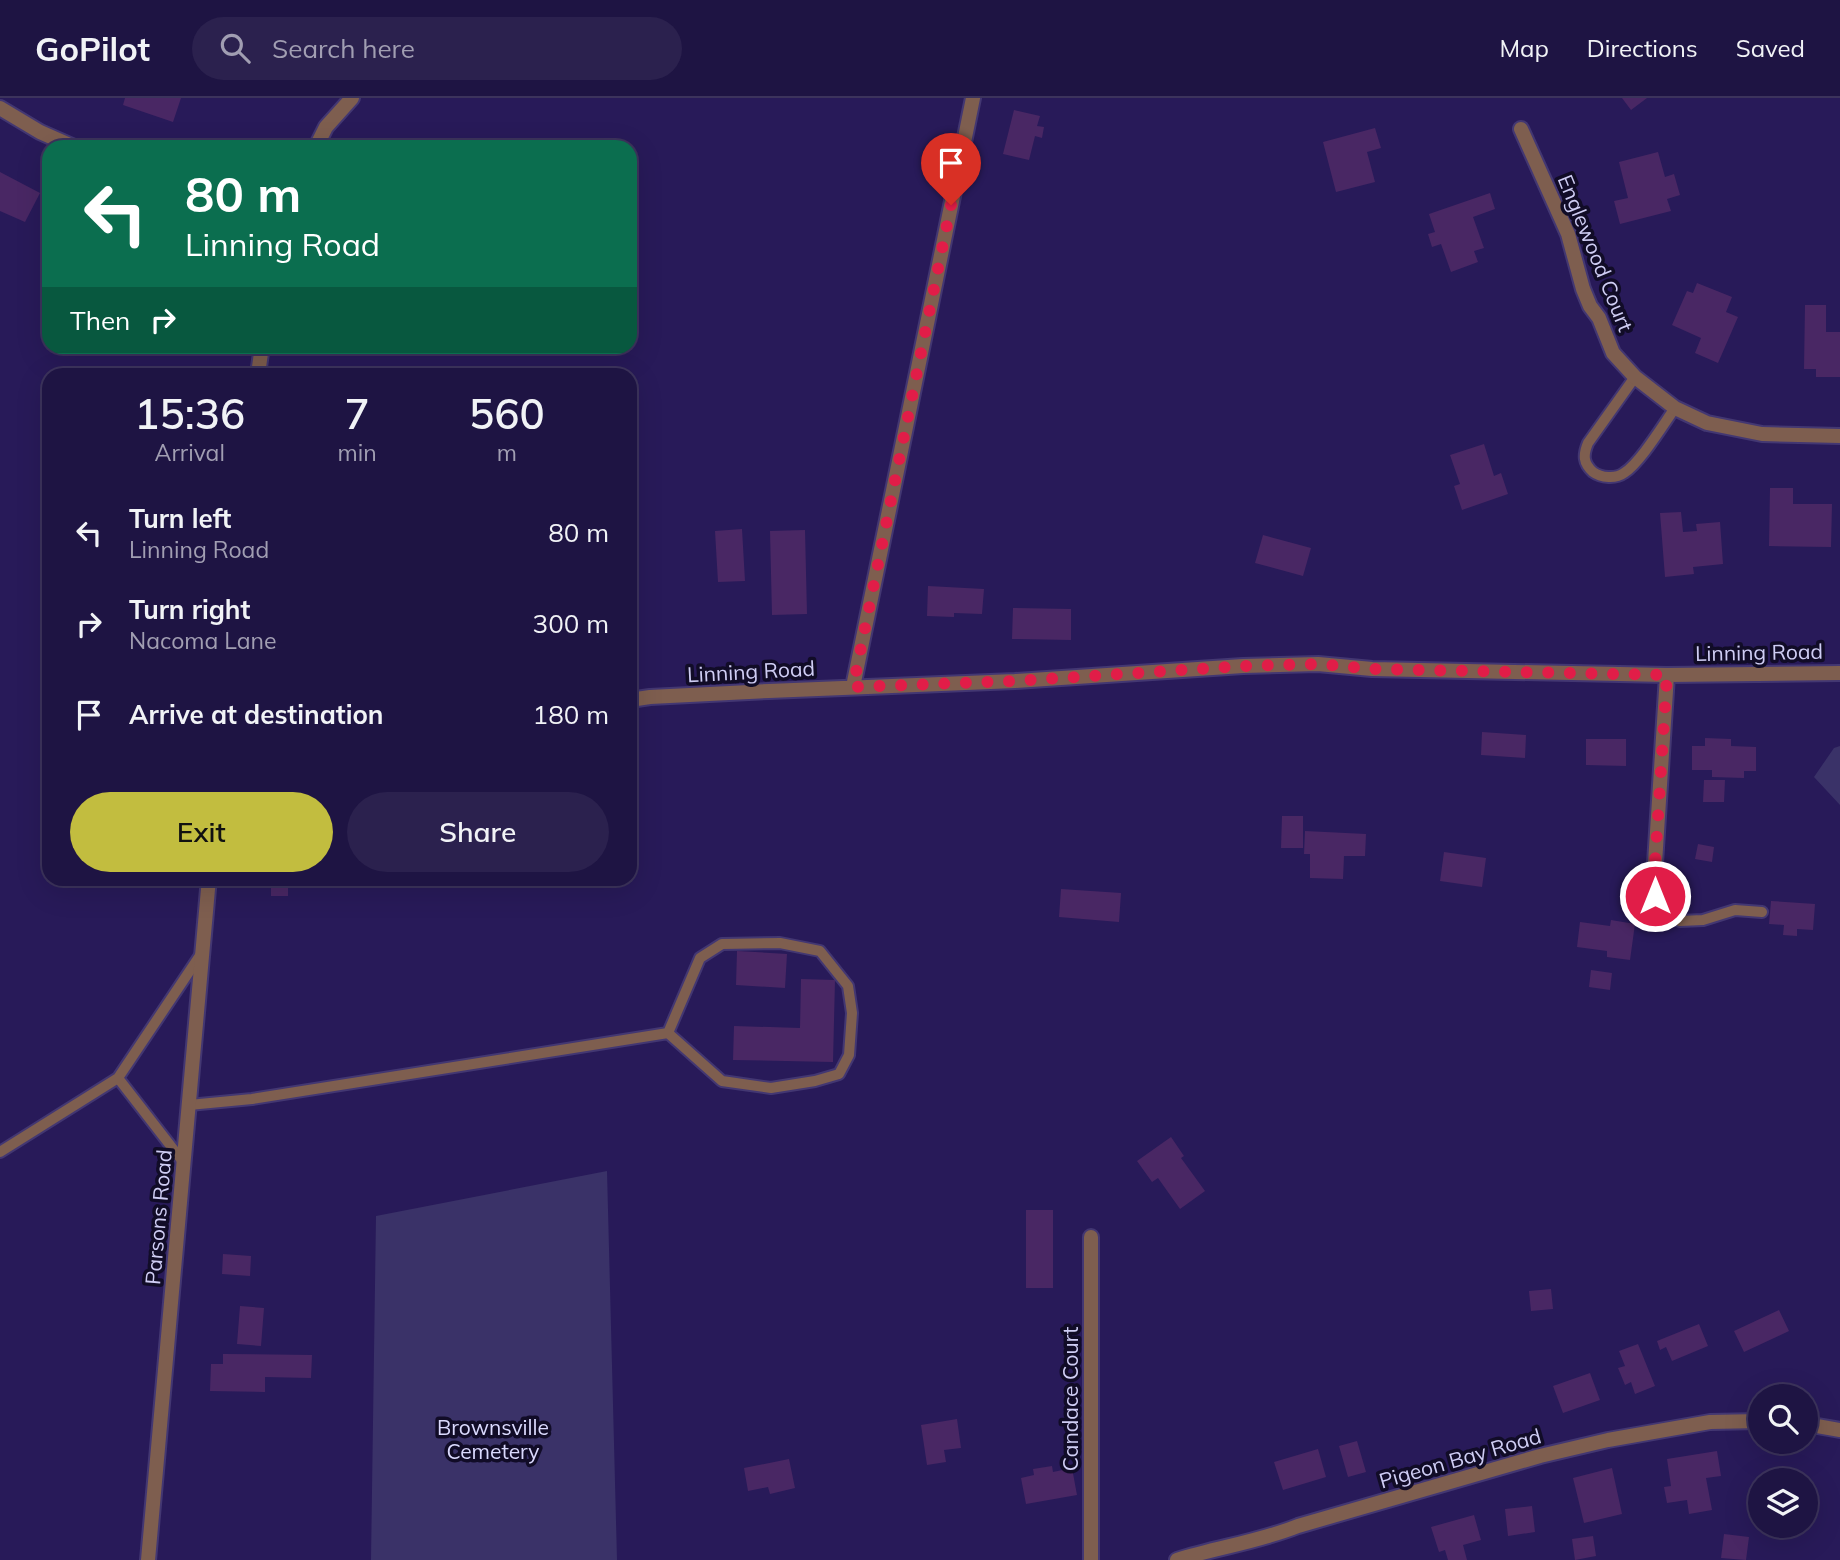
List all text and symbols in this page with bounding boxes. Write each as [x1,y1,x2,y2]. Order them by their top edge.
search box [192,17,682,80]
text: GoPilot [35,28,150,69]
icon: search [216,29,254,67]
text: Search here [272,32,415,65]
text: Map [1499,33,1549,63]
text: Directions [1587,33,1698,63]
text: Saved [1736,33,1805,63]
pin [921,133,981,205]
icon: arrive [932,144,970,182]
text: 80 m [185,163,301,224]
icon: left [70,168,161,259]
street label: Englewood Court [1553,171,1639,335]
text: Linning Road [185,224,380,264]
icon: right [144,301,182,339]
text: Then [70,304,130,337]
text: 15:36 [134,387,245,440]
text: 7 [344,387,370,440]
text: 560 [469,387,545,440]
text: Arrival [155,438,225,467]
text: min [337,438,377,467]
text: m [497,438,517,467]
text: Turn left [129,502,231,535]
icon: left [70,514,108,552]
text: 80 m [548,516,609,549]
text: Linning Road [129,535,269,564]
text: Turn right [129,593,250,626]
icon: right [70,605,108,643]
text: 300 m [533,607,609,640]
text: Nacoma Lane [129,626,277,655]
street label: Linning Road [1695,638,1823,666]
street label: Linning Road [686,655,816,687]
icon: arrive [70,696,108,734]
text: Arrive at destination [129,698,384,731]
text: 180 m [533,698,609,731]
button: Exit [70,792,333,872]
button: Share [347,792,609,872]
position arrow [1618,859,1692,933]
street label: Parsons Road [139,1148,177,1286]
street label: Candace Court [1057,1327,1083,1471]
map controls [1748,1384,1818,1538]
button: search [1748,1384,1818,1454]
park label: Brownsville Cemetery [437,1414,549,1464]
street label: Pigeon Bay Road [1376,1422,1544,1494]
button: layers [1748,1468,1818,1538]

